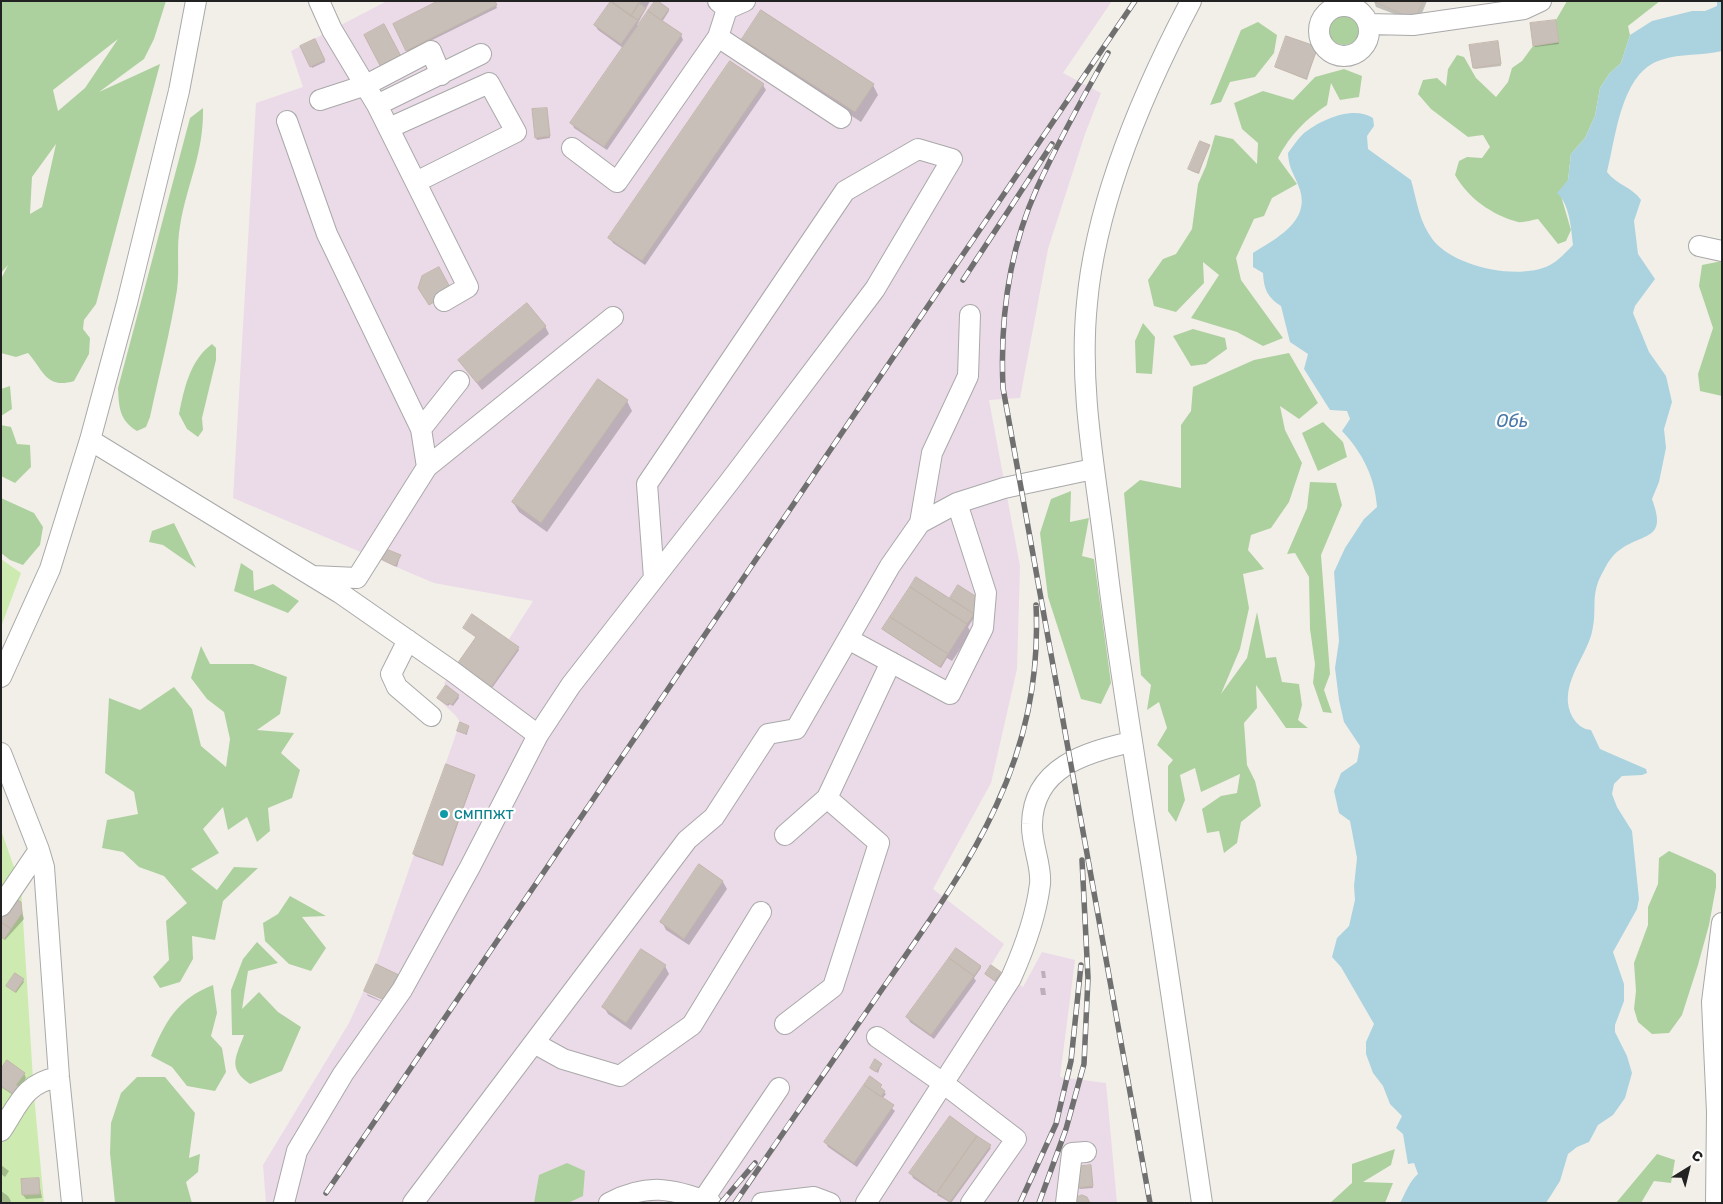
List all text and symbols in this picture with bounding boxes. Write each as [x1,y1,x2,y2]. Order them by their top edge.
water label: Обь [1496,411,1528,433]
place label: смппжт [454,804,514,824]
marker: смппжт [438,808,450,820]
north arrow [1663,1144,1713,1194]
text: С [1688,1147,1706,1166]

